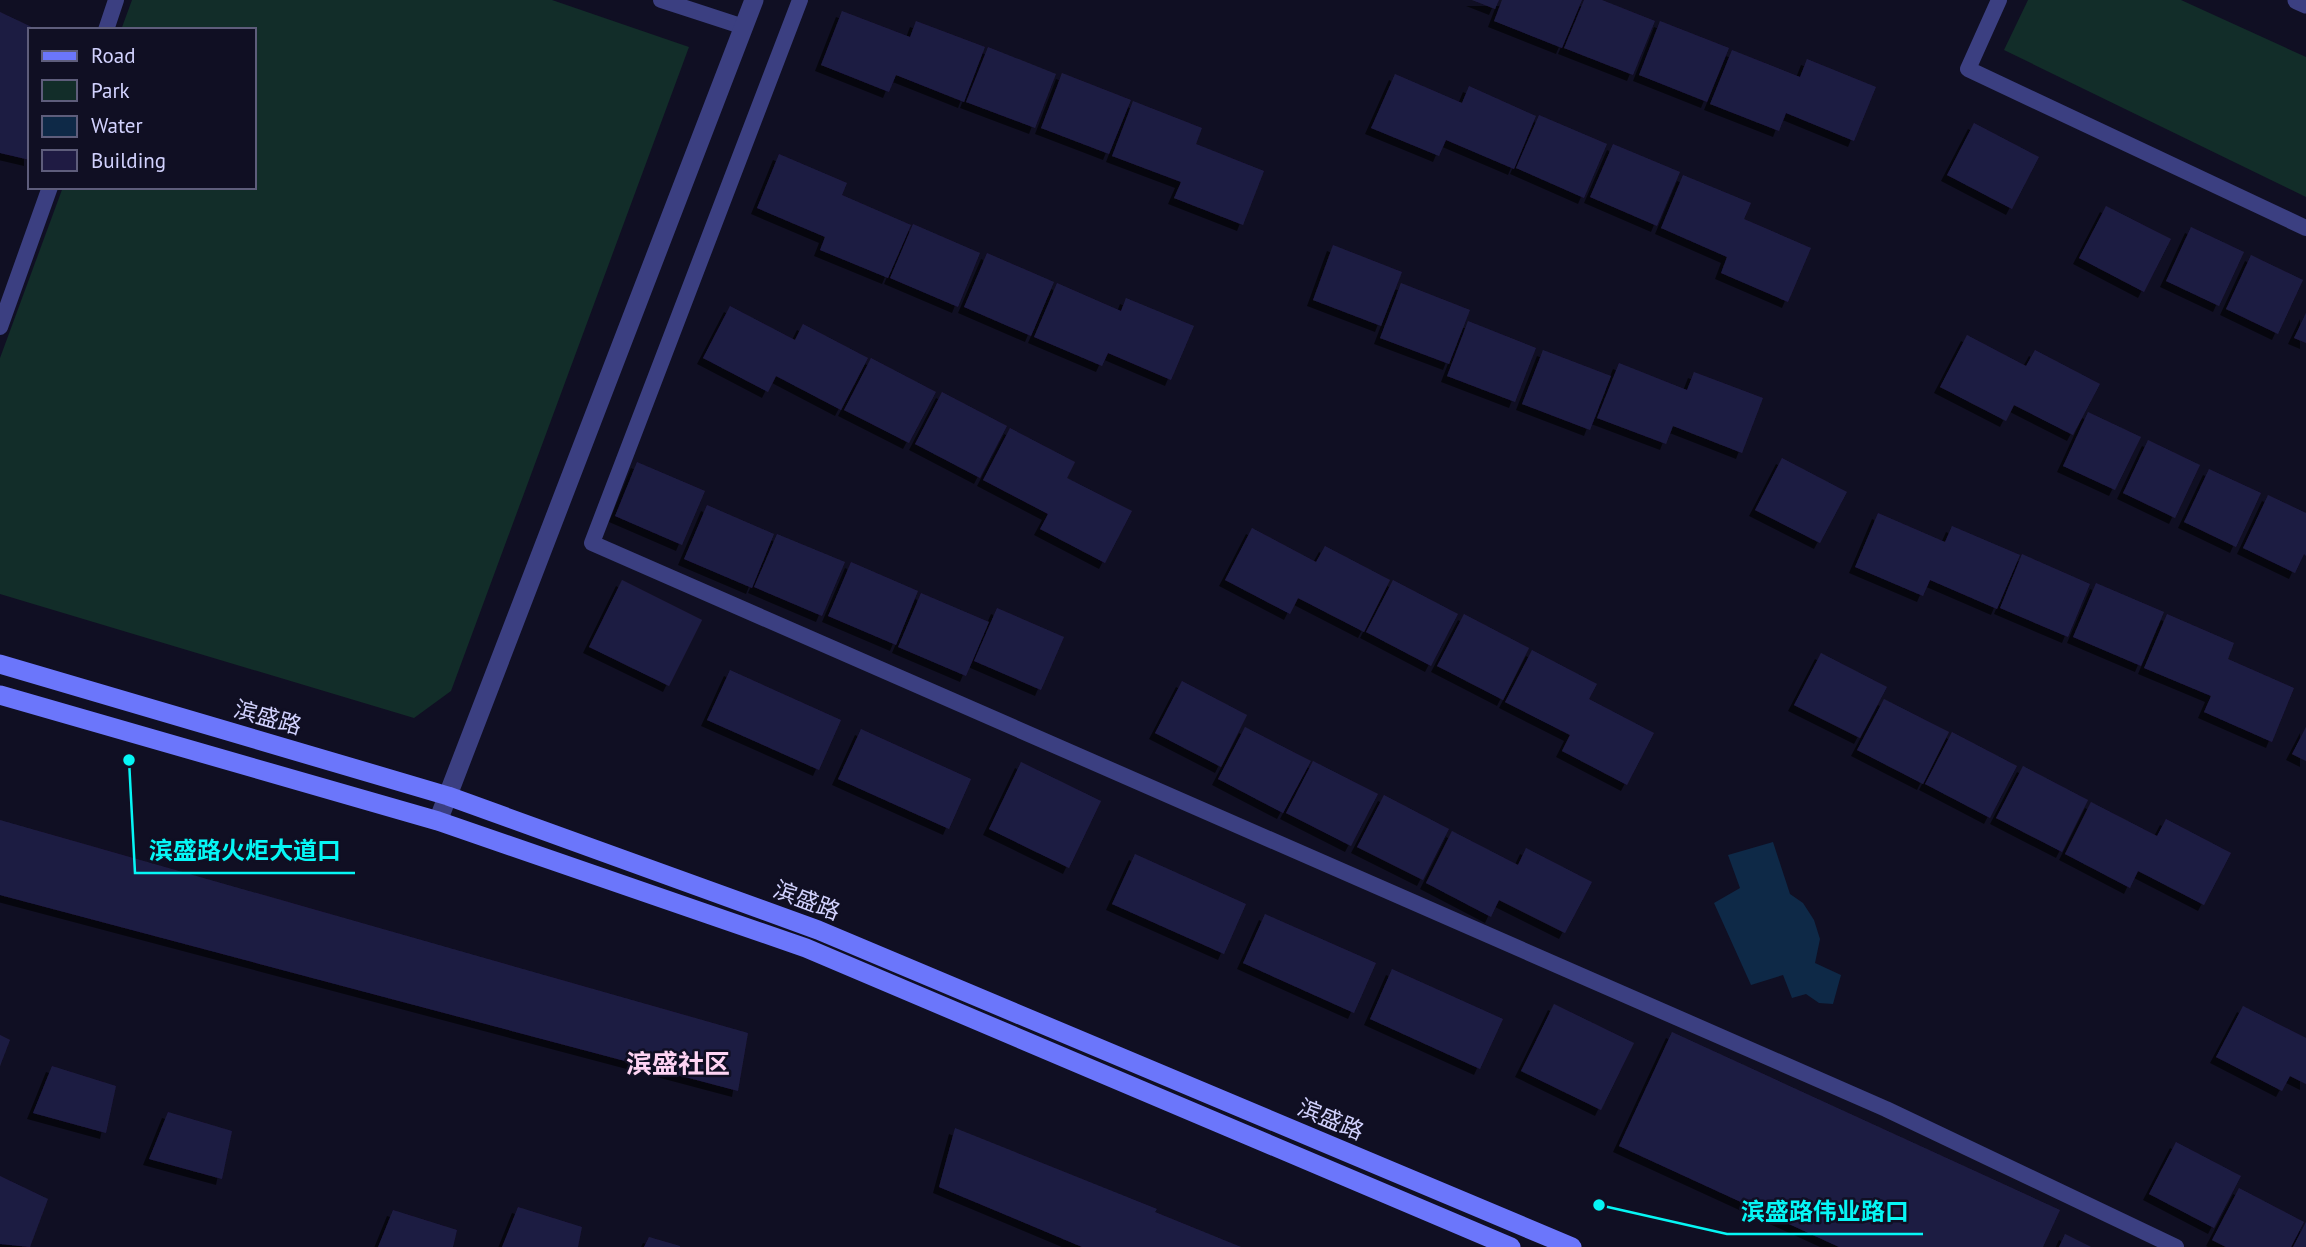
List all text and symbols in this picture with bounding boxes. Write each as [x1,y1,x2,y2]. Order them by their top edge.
legend [28,28,256,189]
text: Road [91,42,135,69]
text: Park [91,77,130,104]
text: Water [91,112,143,139]
text: Building [91,147,166,174]
street label: 滨盛路 [231,694,305,740]
callout: 滨盛路火炬大道口 [135,828,355,873]
text: 滨盛路火炬大道口 [149,835,341,866]
street label: 滨盛路 [770,874,844,926]
district label: 滨盛社区 [626,1047,730,1080]
street label: 滨盛路 [1294,1092,1368,1146]
callout: 滨盛路伟业路口 [1727,1189,1923,1234]
text: 滨盛路伟业路口 [1741,1196,1909,1227]

